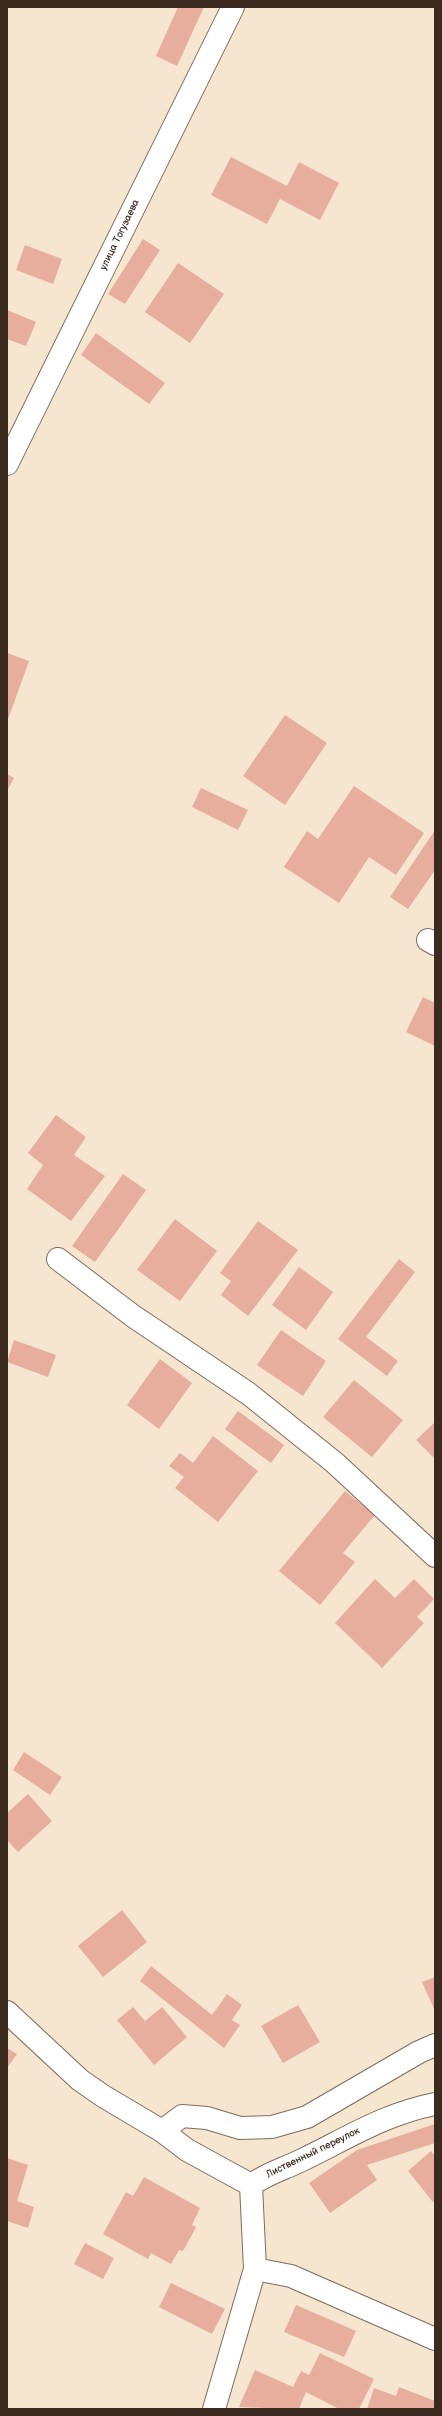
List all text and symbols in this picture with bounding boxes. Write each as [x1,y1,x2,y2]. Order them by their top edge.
street label: улица Тогузаева [98,198,142,272]
street label: Лиственный переулок [264,2125,362,2181]

